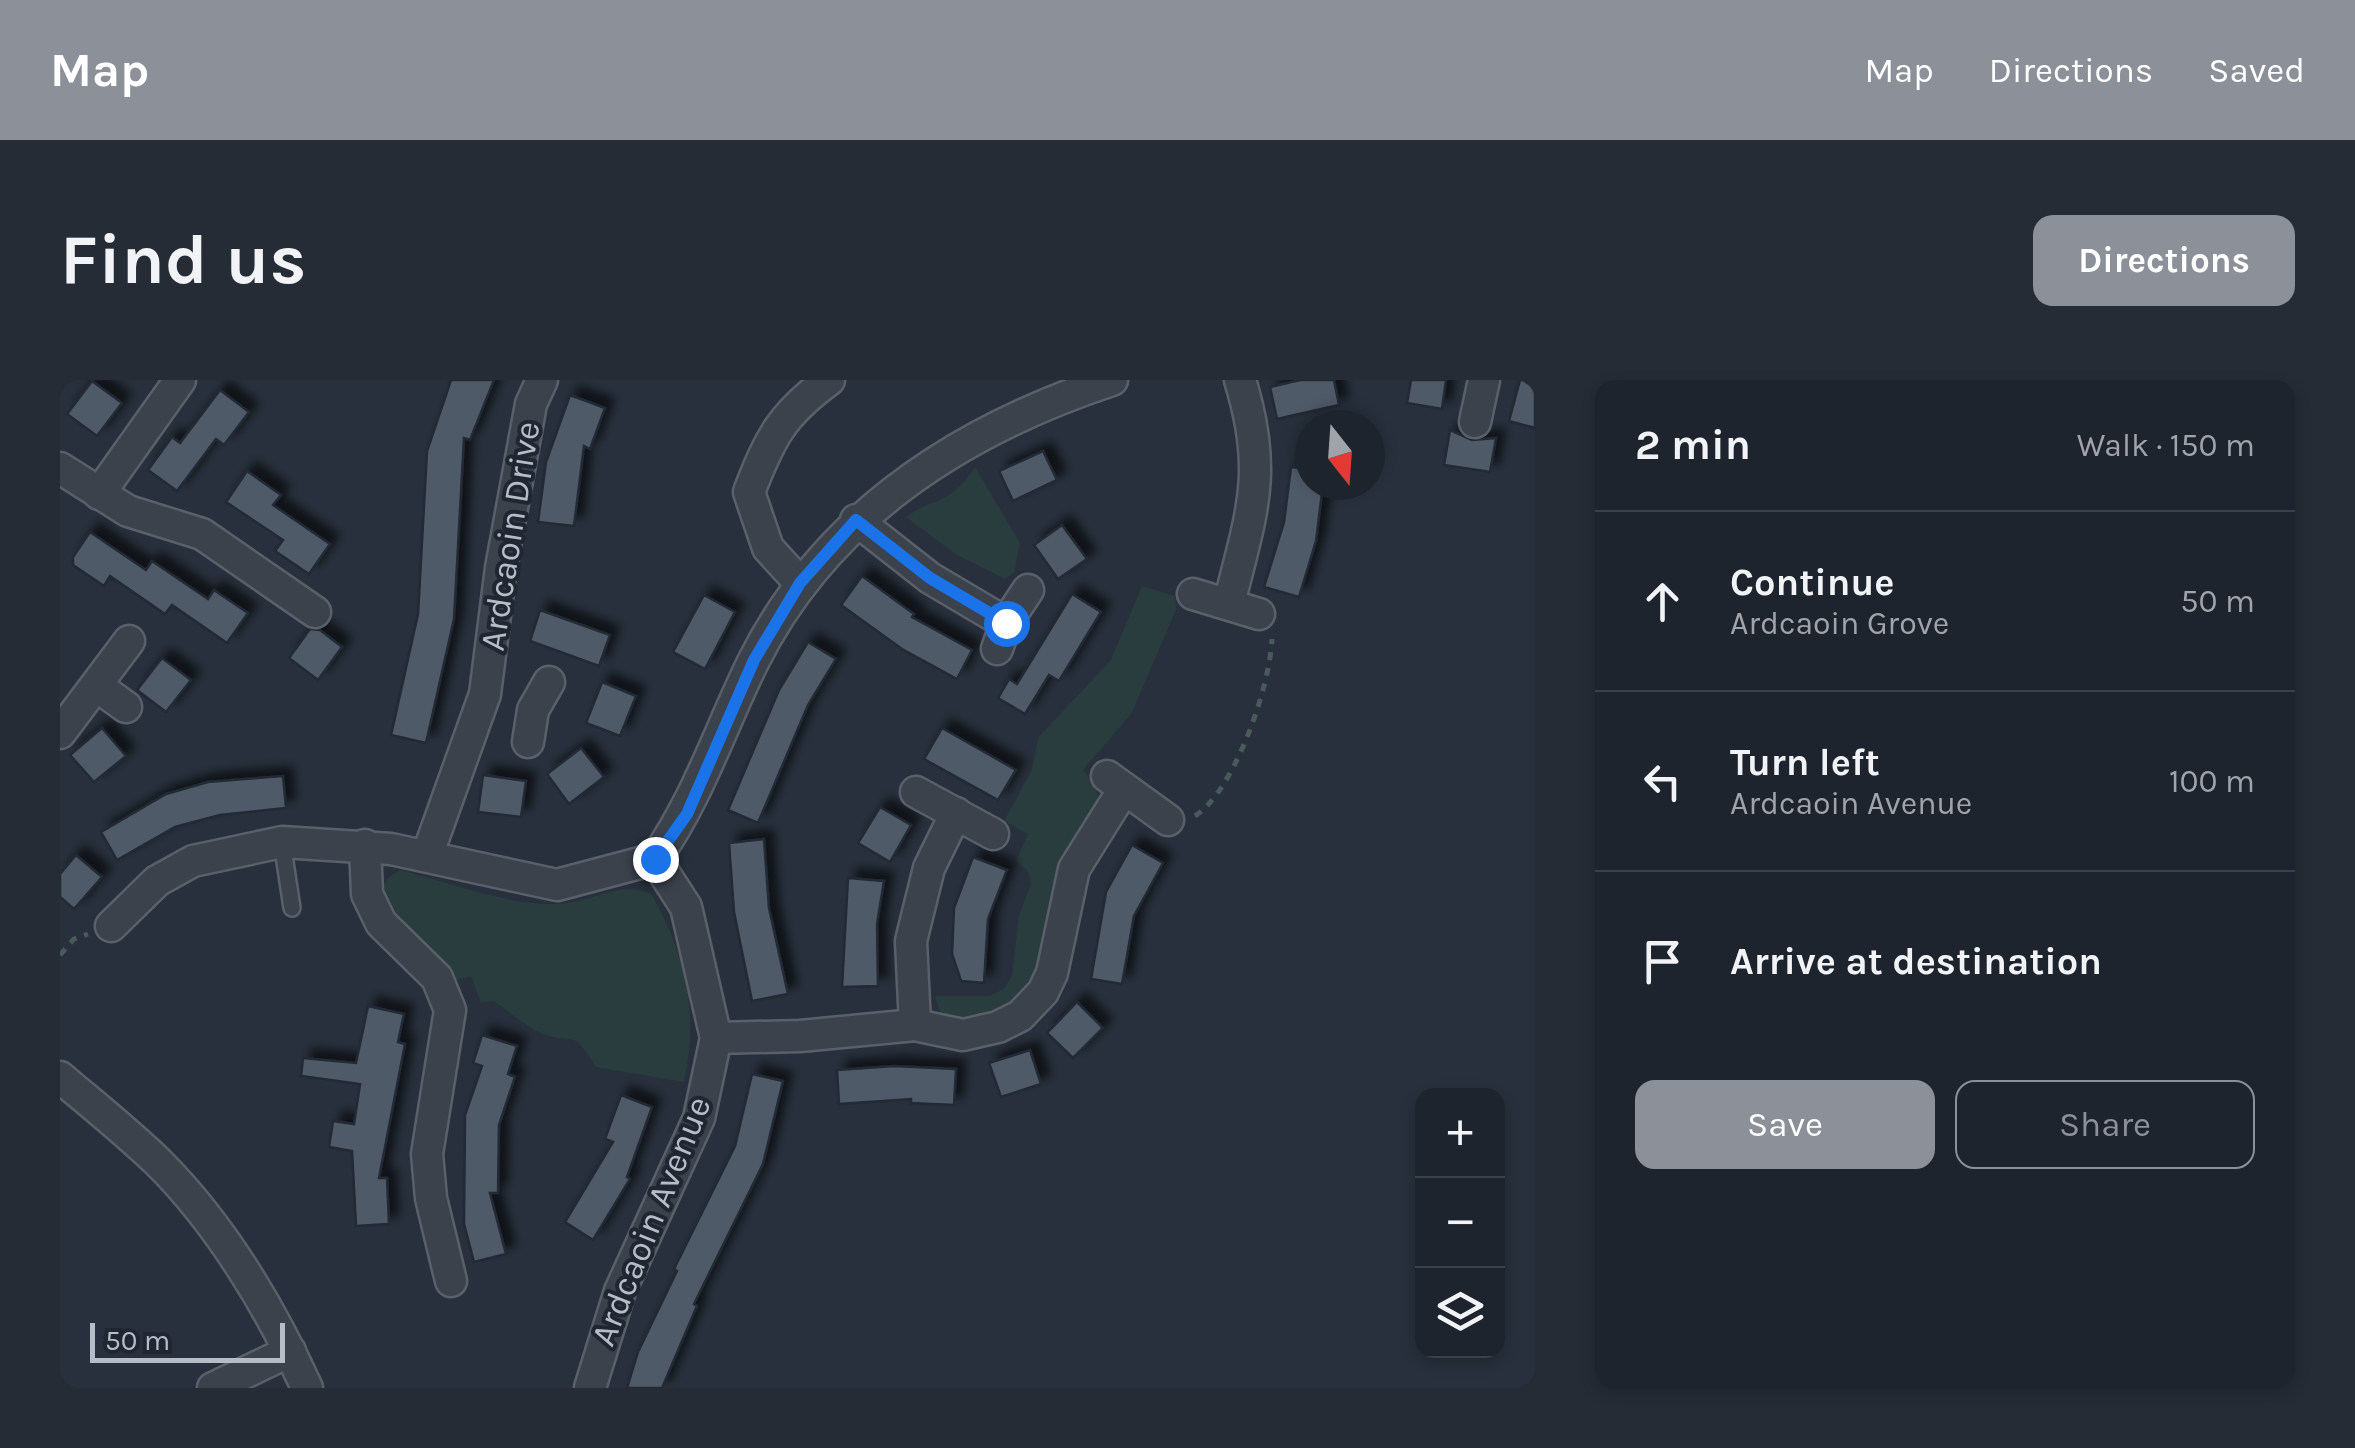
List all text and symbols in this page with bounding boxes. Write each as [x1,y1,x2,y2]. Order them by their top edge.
text: Map [50,42,149,98]
text: Map [1864,50,1934,91]
text: Directions [1989,50,2153,91]
text: Saved [2208,50,2305,91]
button: Directions [2033,215,2295,306]
text: Find us [60,219,306,301]
north arrow [1295,410,1385,500]
street label: Ardcaoin Drive [472,418,548,654]
text: 2 min [1635,420,1751,470]
text: Walk · 150 m [2077,427,2255,464]
text: Continue [1730,560,1894,605]
icon: ahead [1635,574,1690,629]
text: 50 m [2180,583,2255,620]
route start [984,601,1030,647]
text: Ardcaoin Grove [1730,605,1949,642]
text: Turn left [1730,740,1880,785]
icon: left [1635,754,1690,809]
text: 100 m [2169,763,2255,800]
text: Ardcaoin Avenue [1730,785,1972,822]
route end [633,837,679,883]
icon: arrive [1635,934,1690,989]
text: Arrive at destination [1730,939,2102,984]
button: Save [1635,1080,1935,1169]
button: Share [1955,1080,2255,1169]
map controls [1415,1088,1505,1358]
button: + [1415,1088,1505,1178]
street label: Ardcaoin Avenue [582,1090,720,1352]
button: − [1415,1178,1505,1268]
button: layers [1415,1268,1505,1358]
scale bar [90,1318,285,1363]
text: 50 m [105,1324,170,1357]

